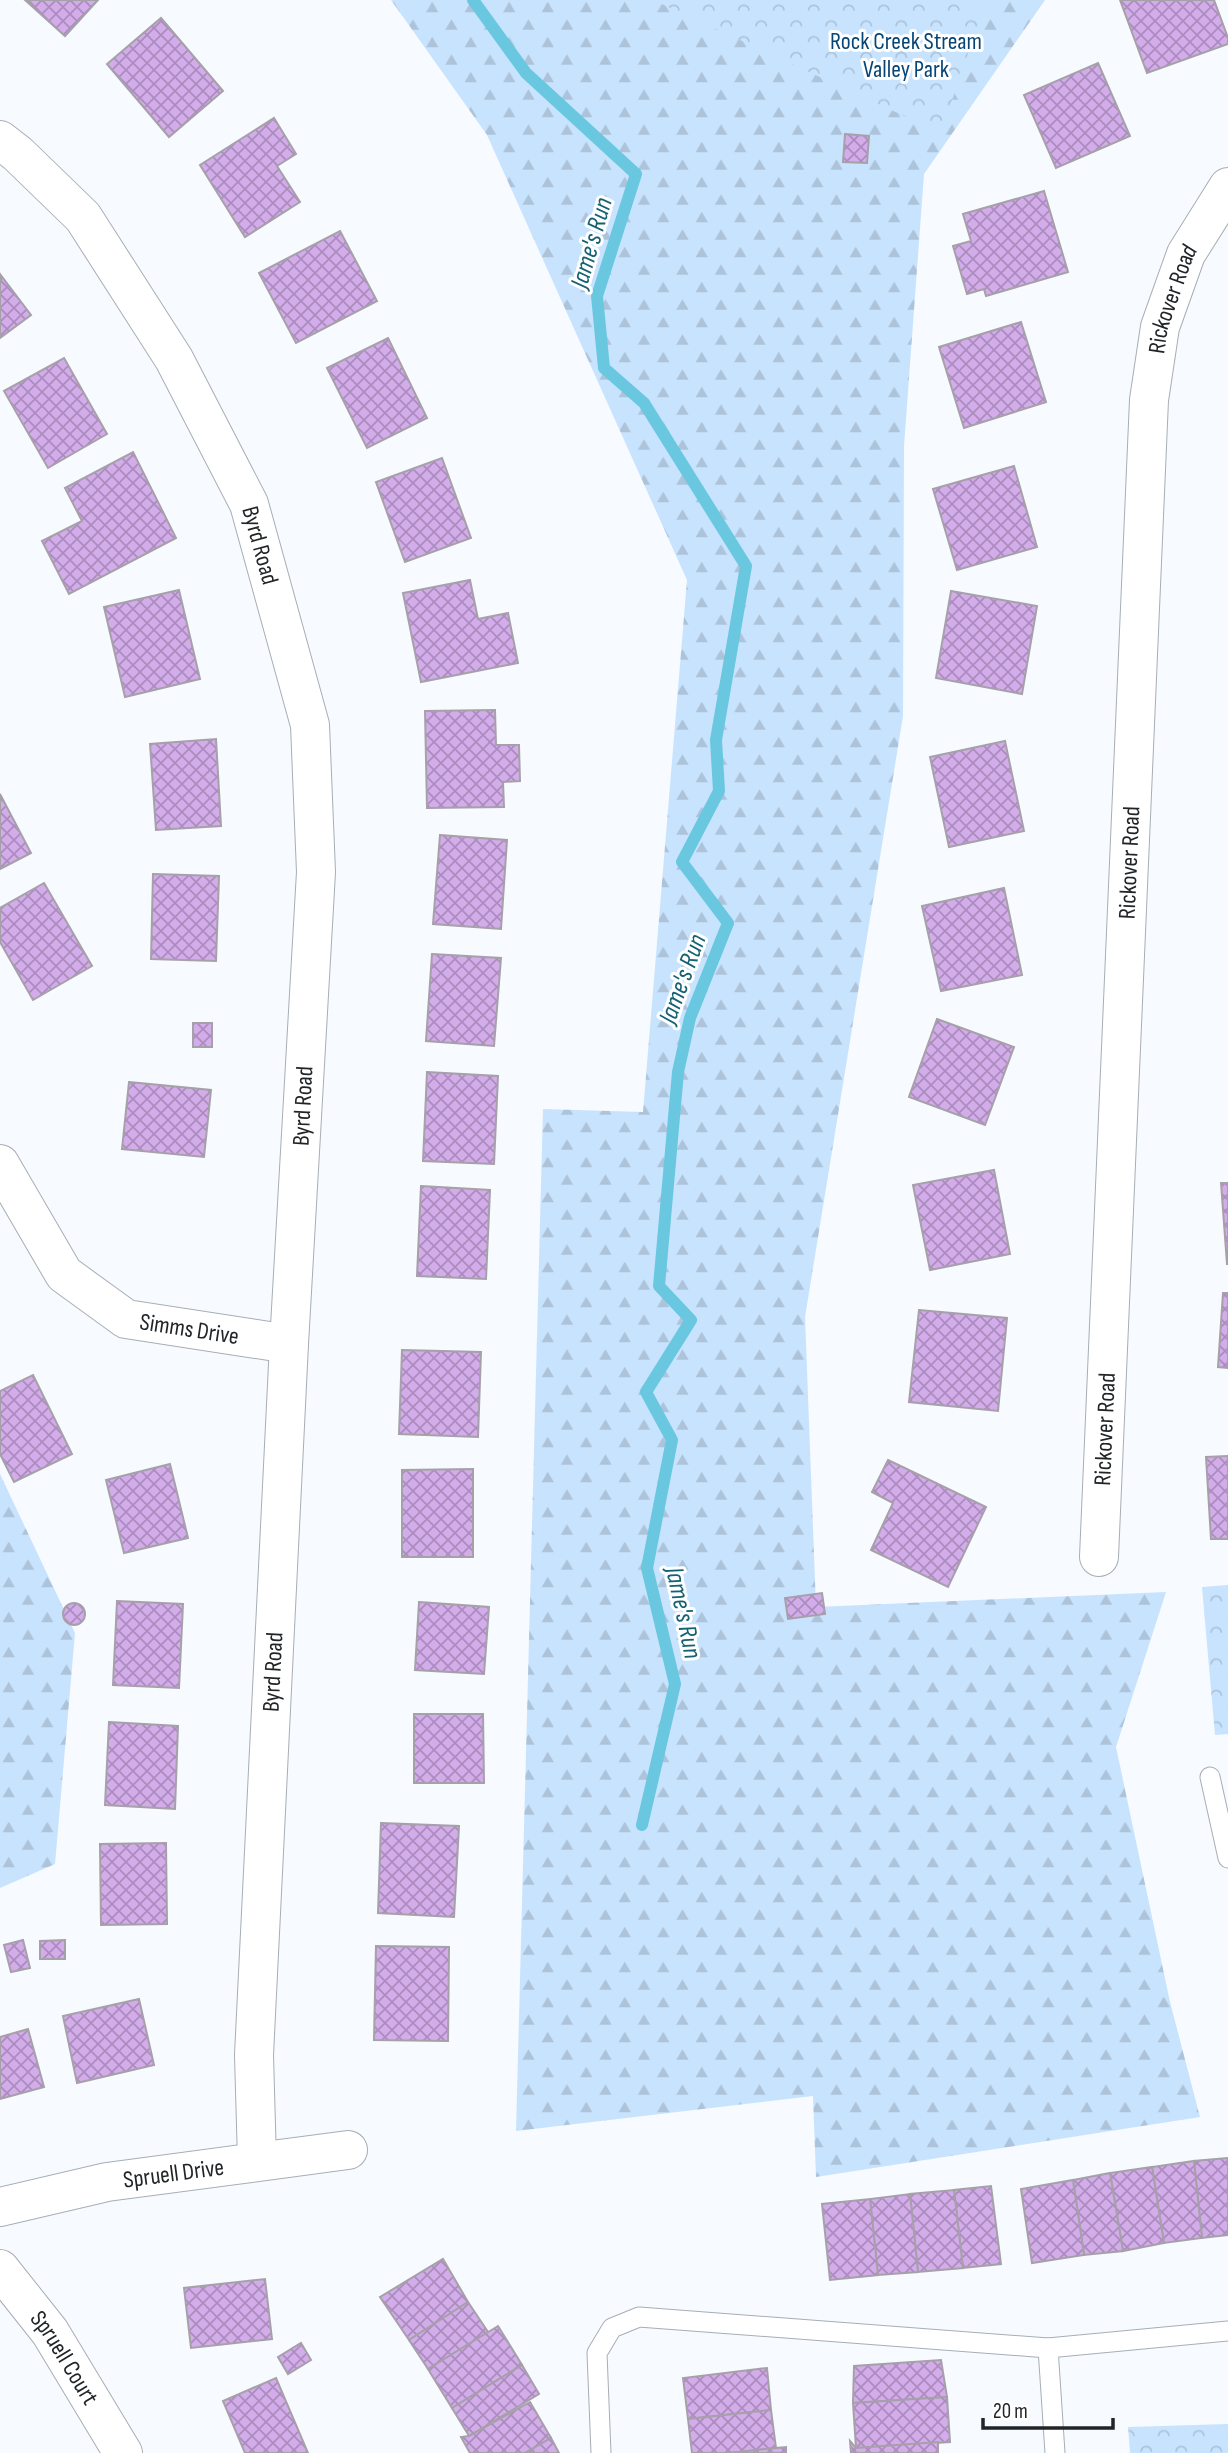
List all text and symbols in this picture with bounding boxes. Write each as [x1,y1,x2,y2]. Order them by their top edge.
park label: Rock Creek Stream Valley Park [830,27,982,84]
water label: Jame's Run [564,194,620,294]
street label: Rickover Road [1142,238,1203,355]
street label: Byrd Road [236,503,285,588]
street label: Rickover Road [1112,805,1146,920]
water label: Jame's Run [652,930,713,1030]
street label: Byrd Road [286,1065,320,1147]
street label: Simms Drive [138,1307,241,1351]
street label: Rickover Road [1088,1372,1121,1486]
water label: Jame's Run [658,1562,708,1662]
street label: Byrd Road [256,1631,290,1713]
street label: Spruell Drive [121,2152,226,2194]
street label: Spruell Court [24,2305,105,2410]
scale bar [983,2386,1112,2430]
text: 20 m [993,2399,1028,2424]

